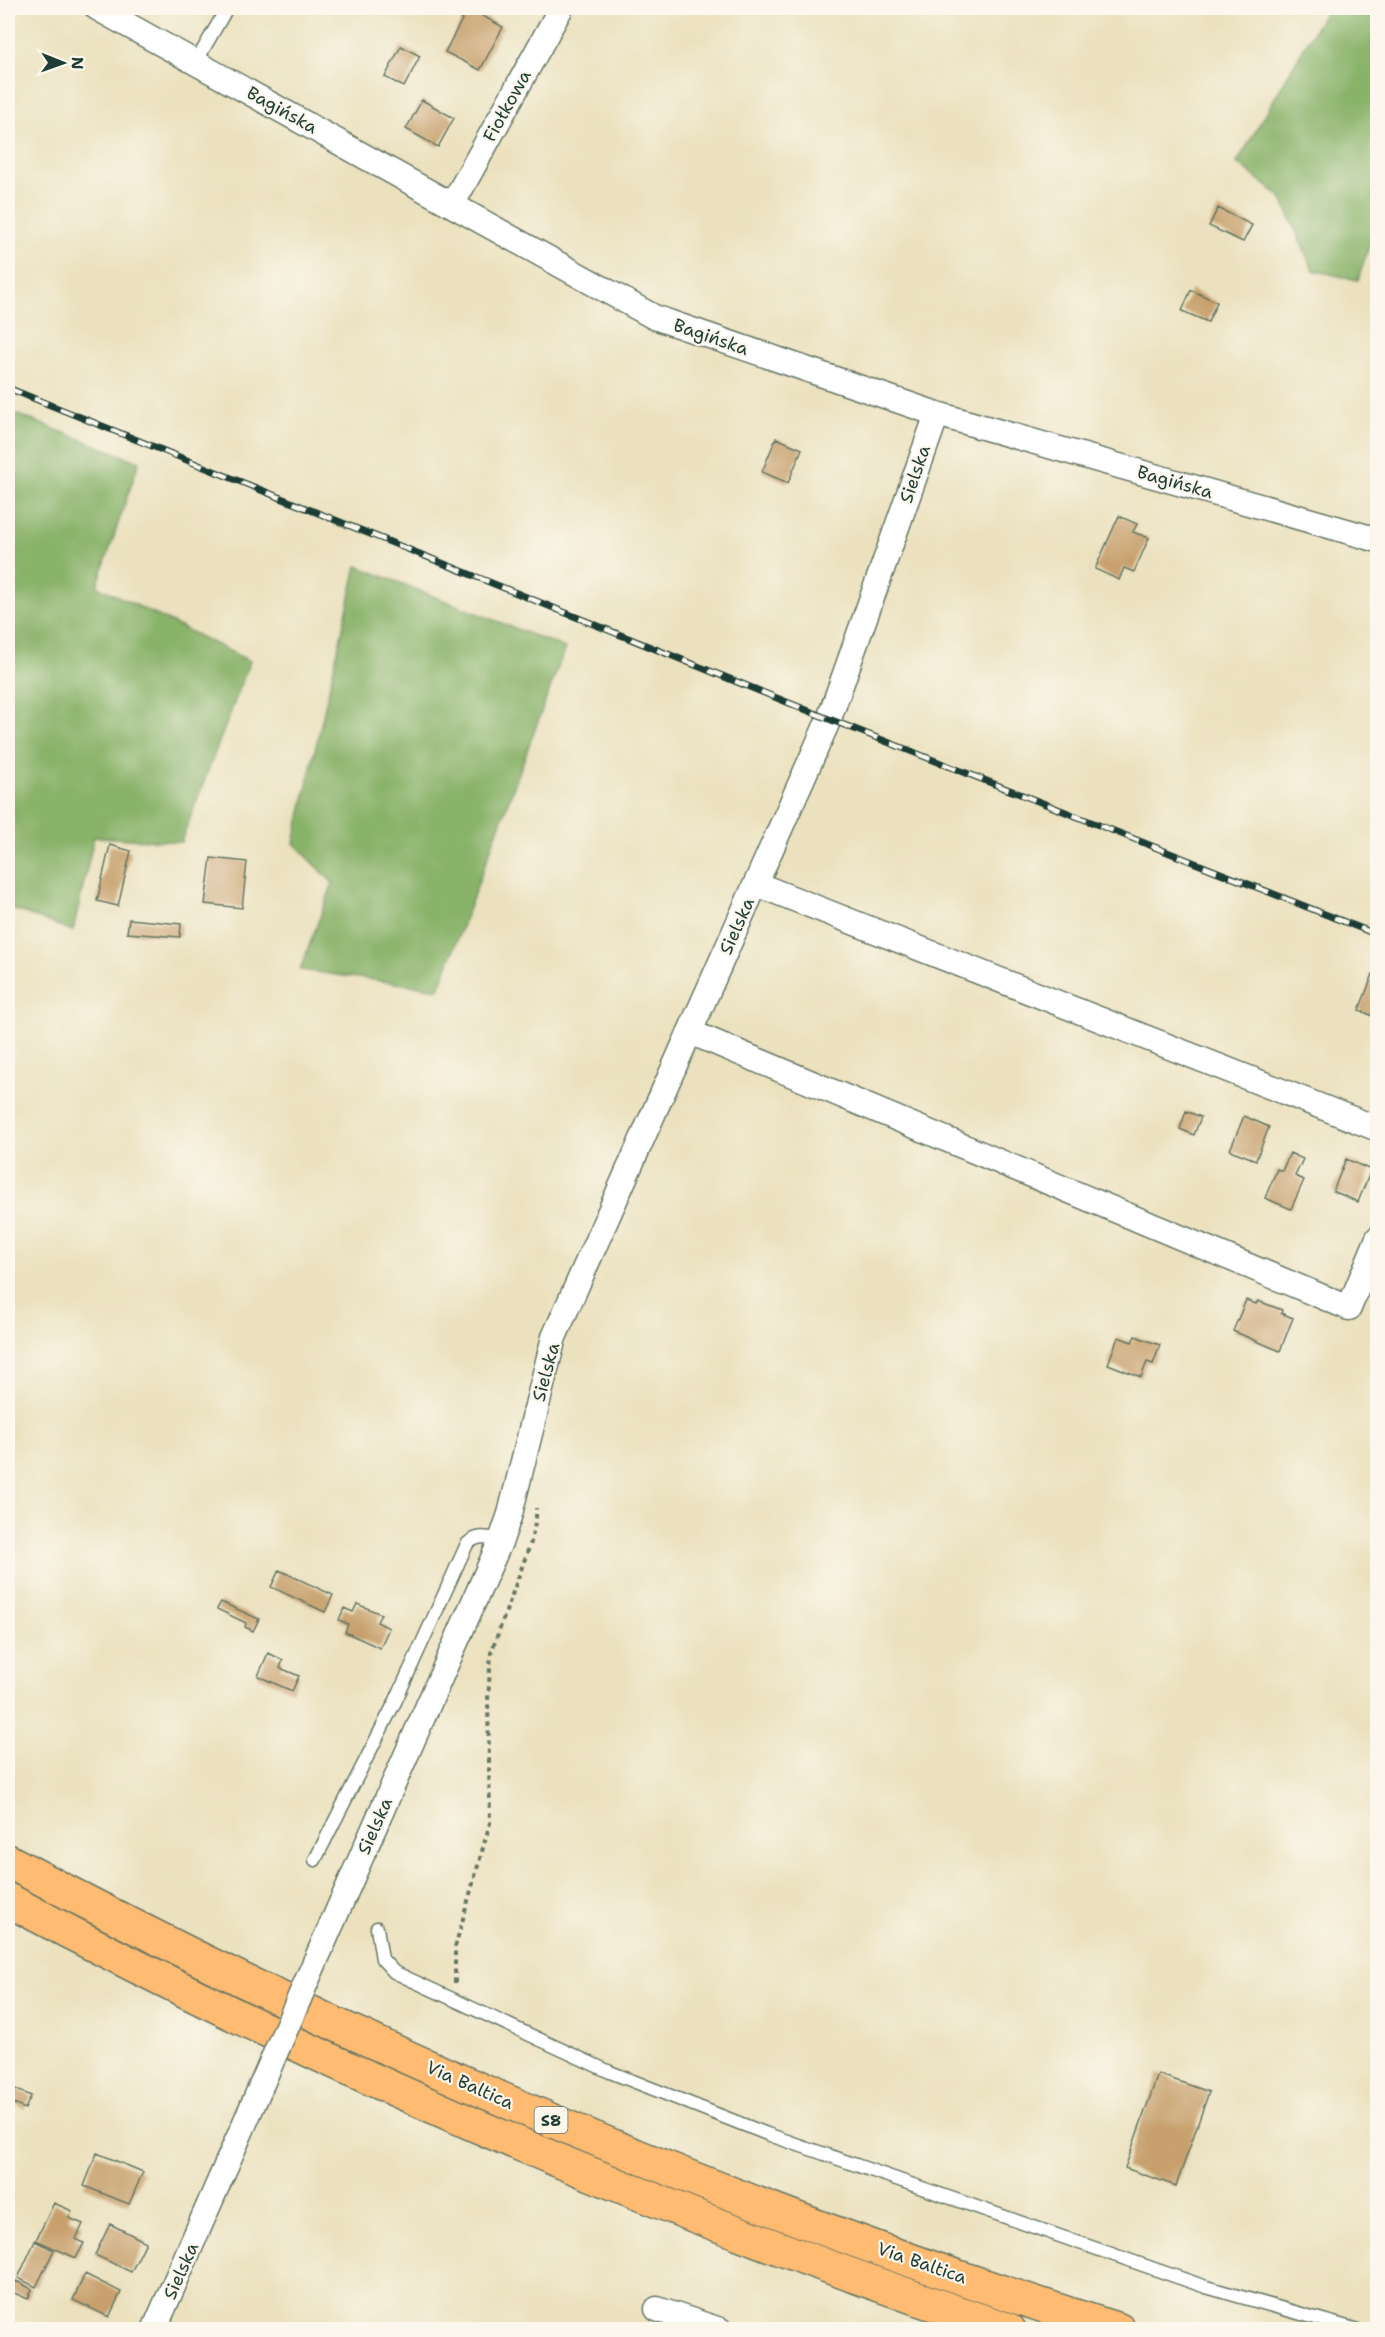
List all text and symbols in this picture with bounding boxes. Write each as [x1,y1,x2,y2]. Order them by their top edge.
north arrow [33,33,93,93]
text: N [67,57,88,70]
street label: Fiołkowa [477,66,537,146]
street label: Bagińska [242,81,322,139]
street label: Bagińska [670,313,752,361]
street label: Sielska [894,442,936,506]
street label: Bagińska [1134,460,1216,504]
street label: Sielska [714,894,760,958]
street label: Sielska [527,1340,565,1404]
street label: Sielska [352,1794,398,1858]
street label: Via Baltica [422,2055,518,2115]
road number: S8 [534,2107,568,2133]
street label: Via Baltica [874,2236,970,2290]
street label: Sielska [158,2239,204,2303]

